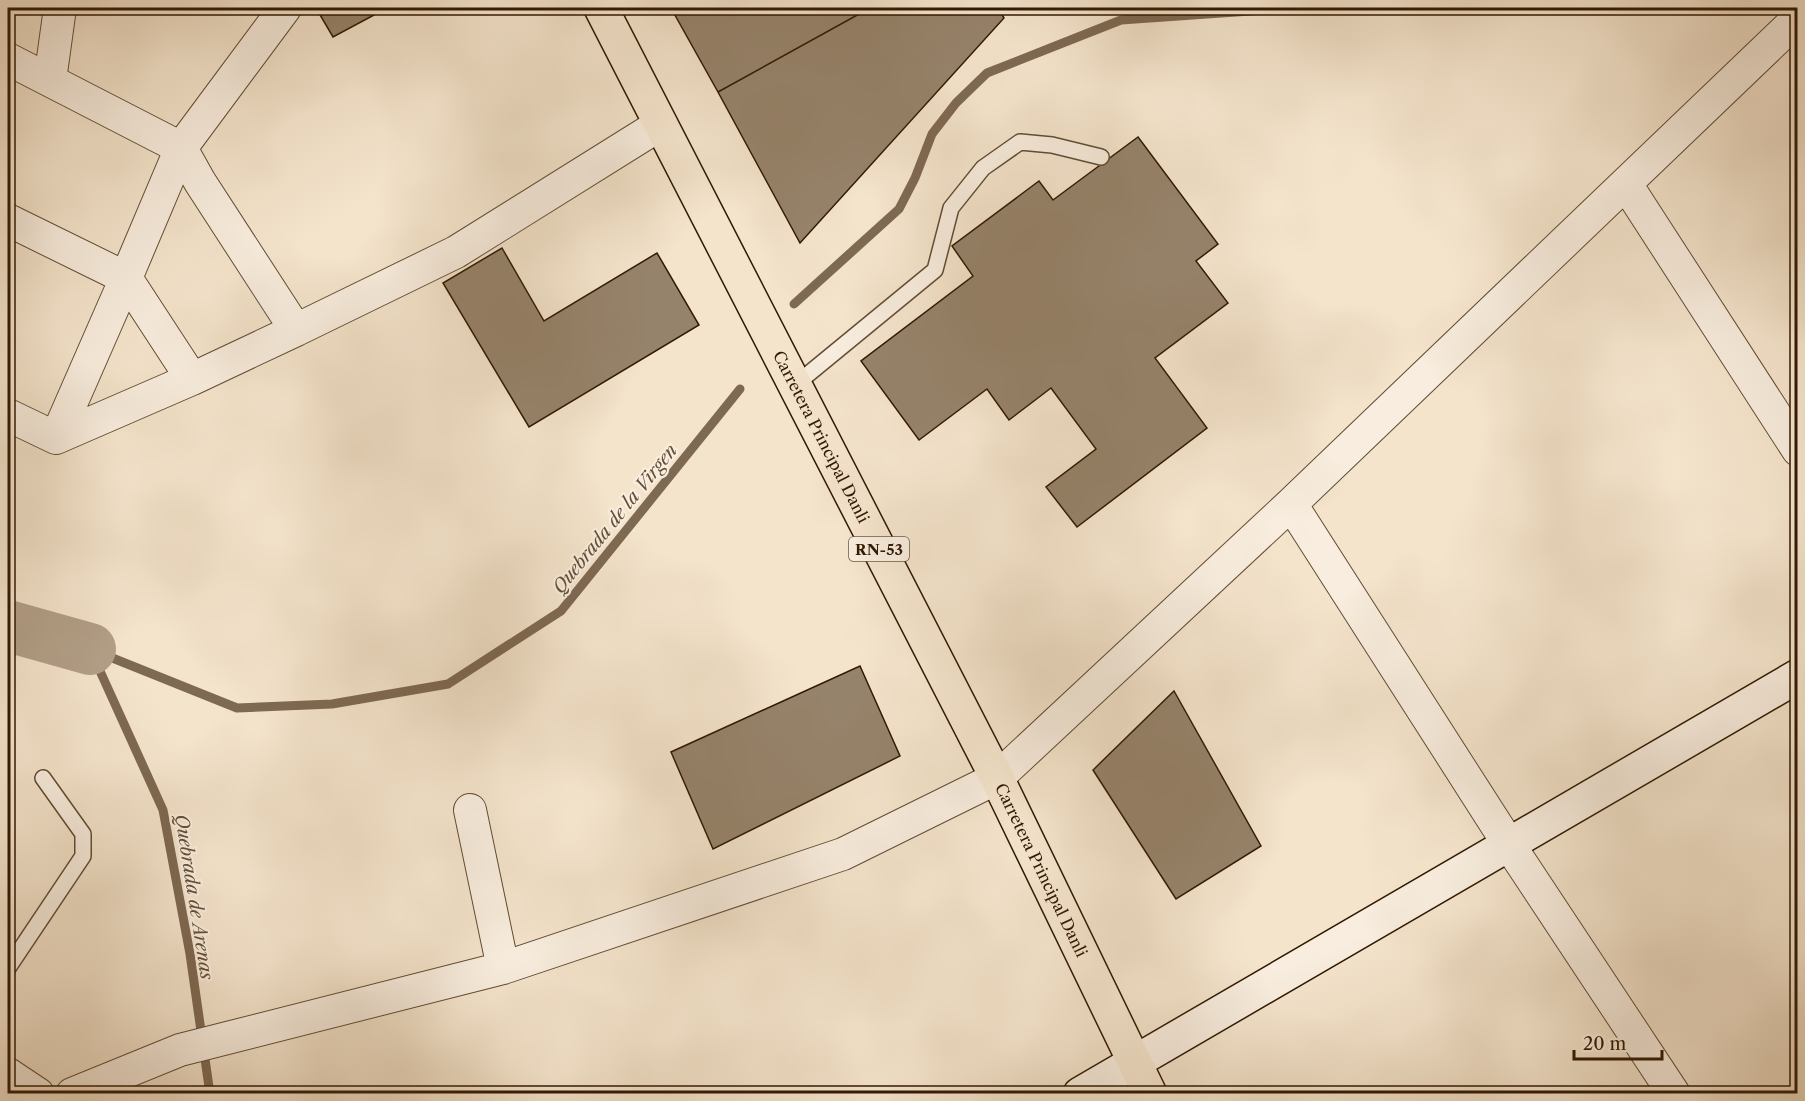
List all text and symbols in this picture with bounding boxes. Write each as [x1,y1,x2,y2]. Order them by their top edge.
street label: Carretera Principal Danli [769,347,874,526]
water label: Quebrada de la Virgen [548,440,682,598]
road number: RN-53 [849,537,909,561]
street label: Carretera Principal Danli [991,780,1092,960]
water label: Quebrada de Arenas [170,813,218,981]
scale bar [1574,1023,1662,1061]
text: 20 m [1583,1033,1627,1055]

